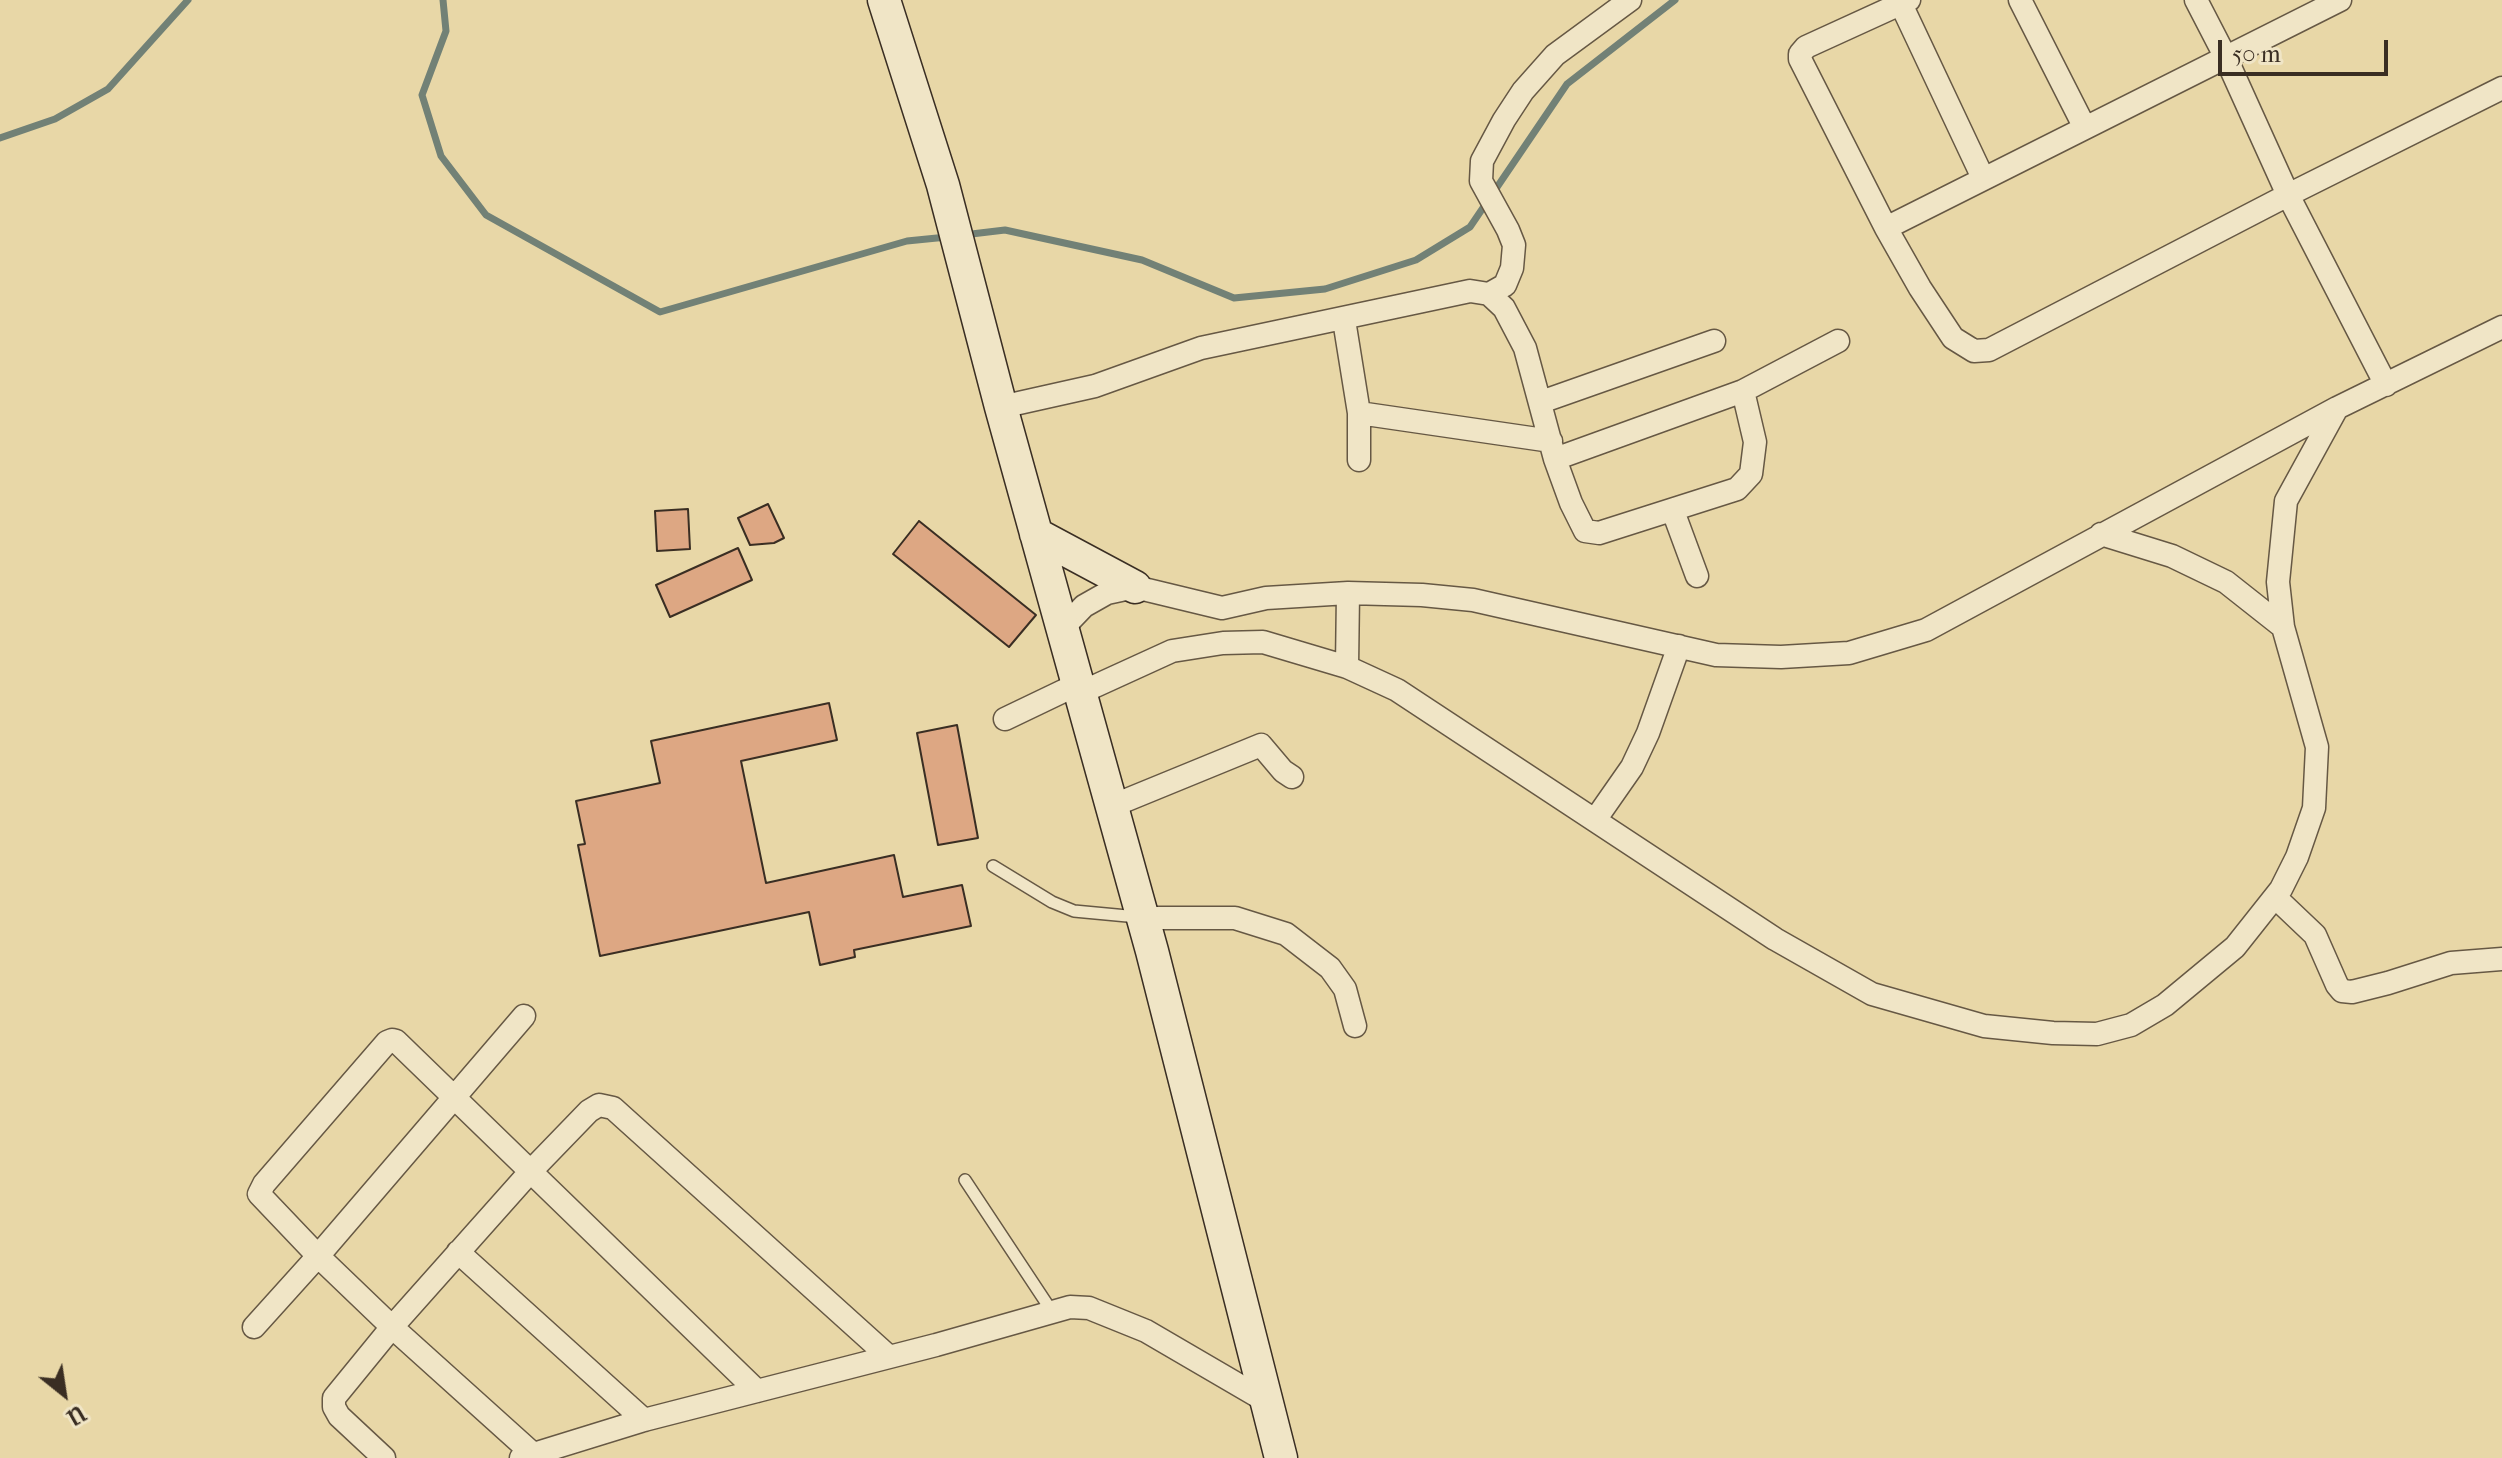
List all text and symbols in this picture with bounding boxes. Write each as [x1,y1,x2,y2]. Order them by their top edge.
scale bar [2222,24,2392,74]
text: 50 m [2232,40,2281,68]
north arrow [24,1354,104,1434]
text: U [62,1399,90,1430]

